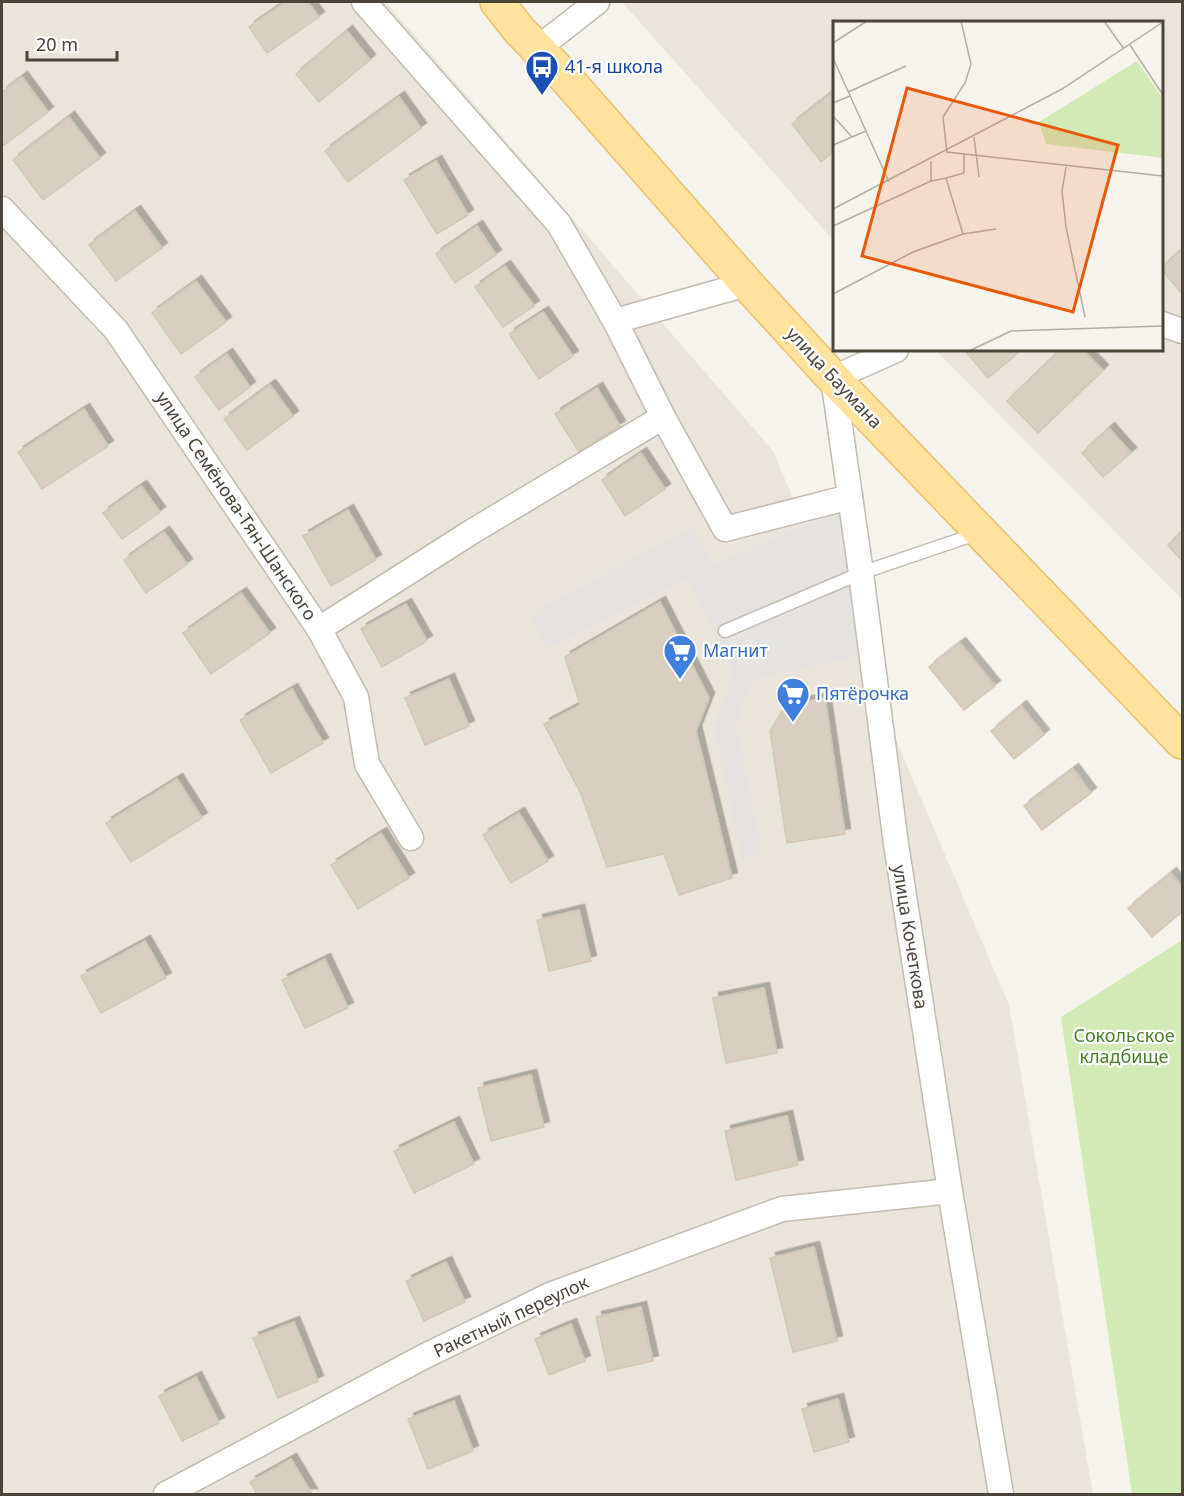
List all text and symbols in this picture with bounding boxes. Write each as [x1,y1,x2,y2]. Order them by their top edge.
inset map [833,21,1163,351]
scale bar [27,24,117,62]
text: 20 m [36,32,78,56]
bus stop icon: 41-я школа [524,49,560,96]
place label: 41-я школа [565,54,663,78]
street label: улица Баумана [781,321,888,433]
street label: улица Семёнова-Тян-Шанского [151,386,323,625]
supermarket icon: Магнит [662,633,698,680]
place label: Магнит [703,638,768,662]
supermarket icon: Пятёрочка [775,676,811,723]
place label: Пятёрочка [816,681,909,705]
street label: улица Кочеткова [888,863,934,1011]
park label: Сокольское кладбище [1073,1023,1175,1068]
street label: Ракетный переулок [429,1269,592,1363]

